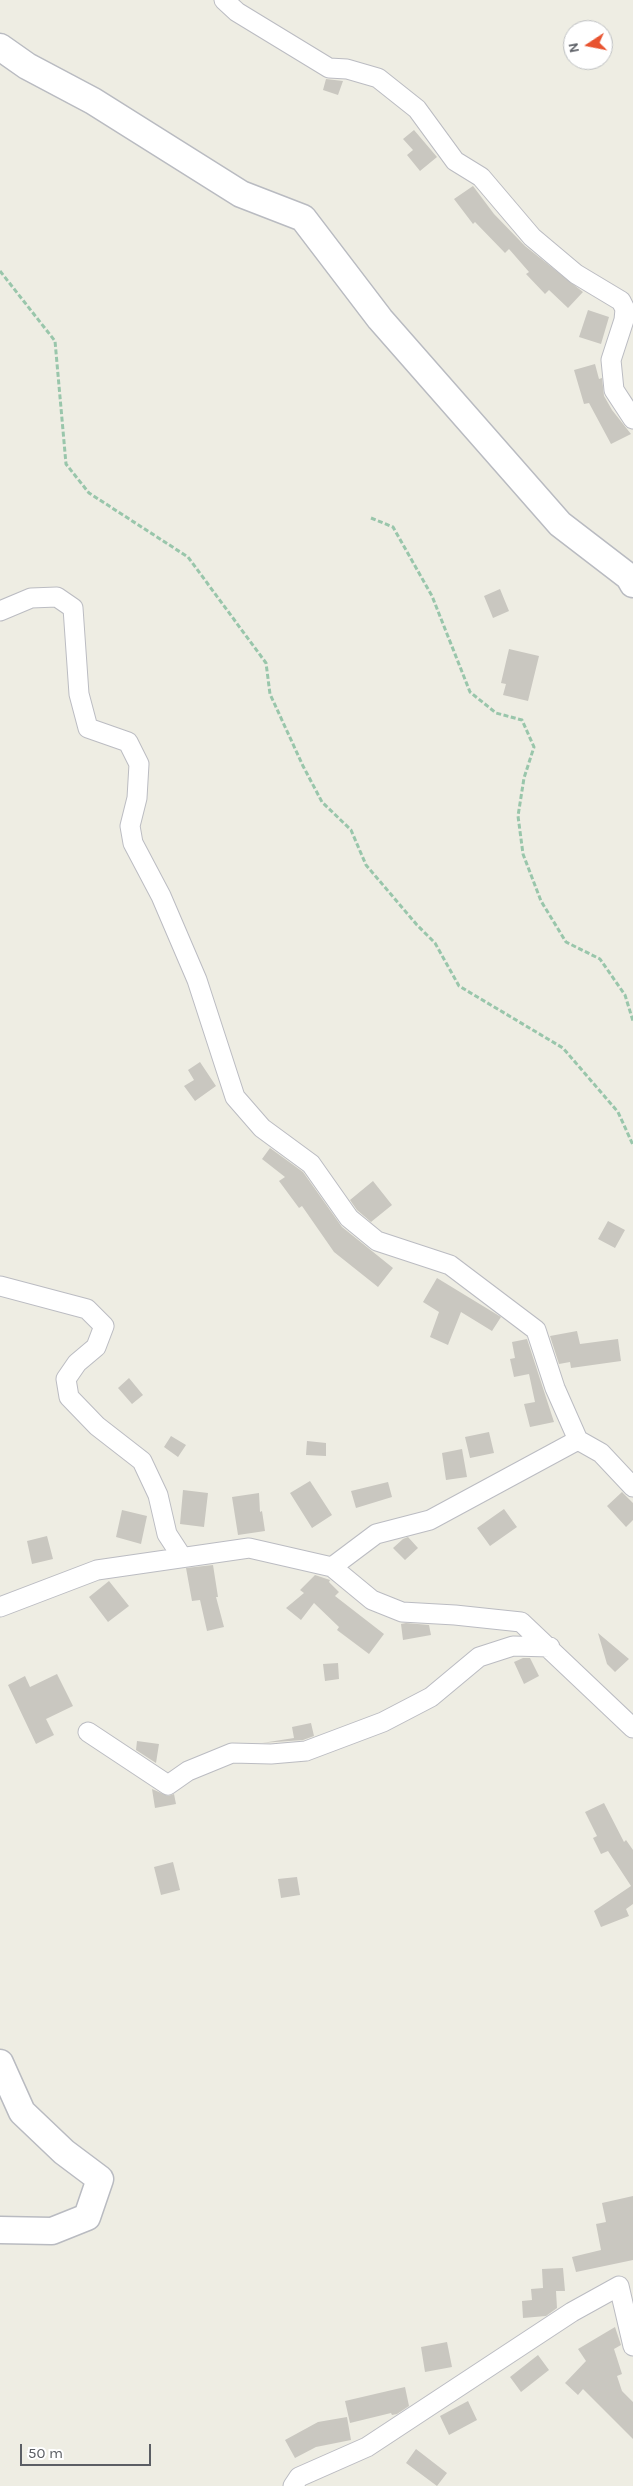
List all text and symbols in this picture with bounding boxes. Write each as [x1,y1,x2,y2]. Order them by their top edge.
north arrow [563,20,613,70]
text: N [564,41,583,54]
scale bar [22,2434,154,2466]
text: 50 m [28,2444,63,2462]

